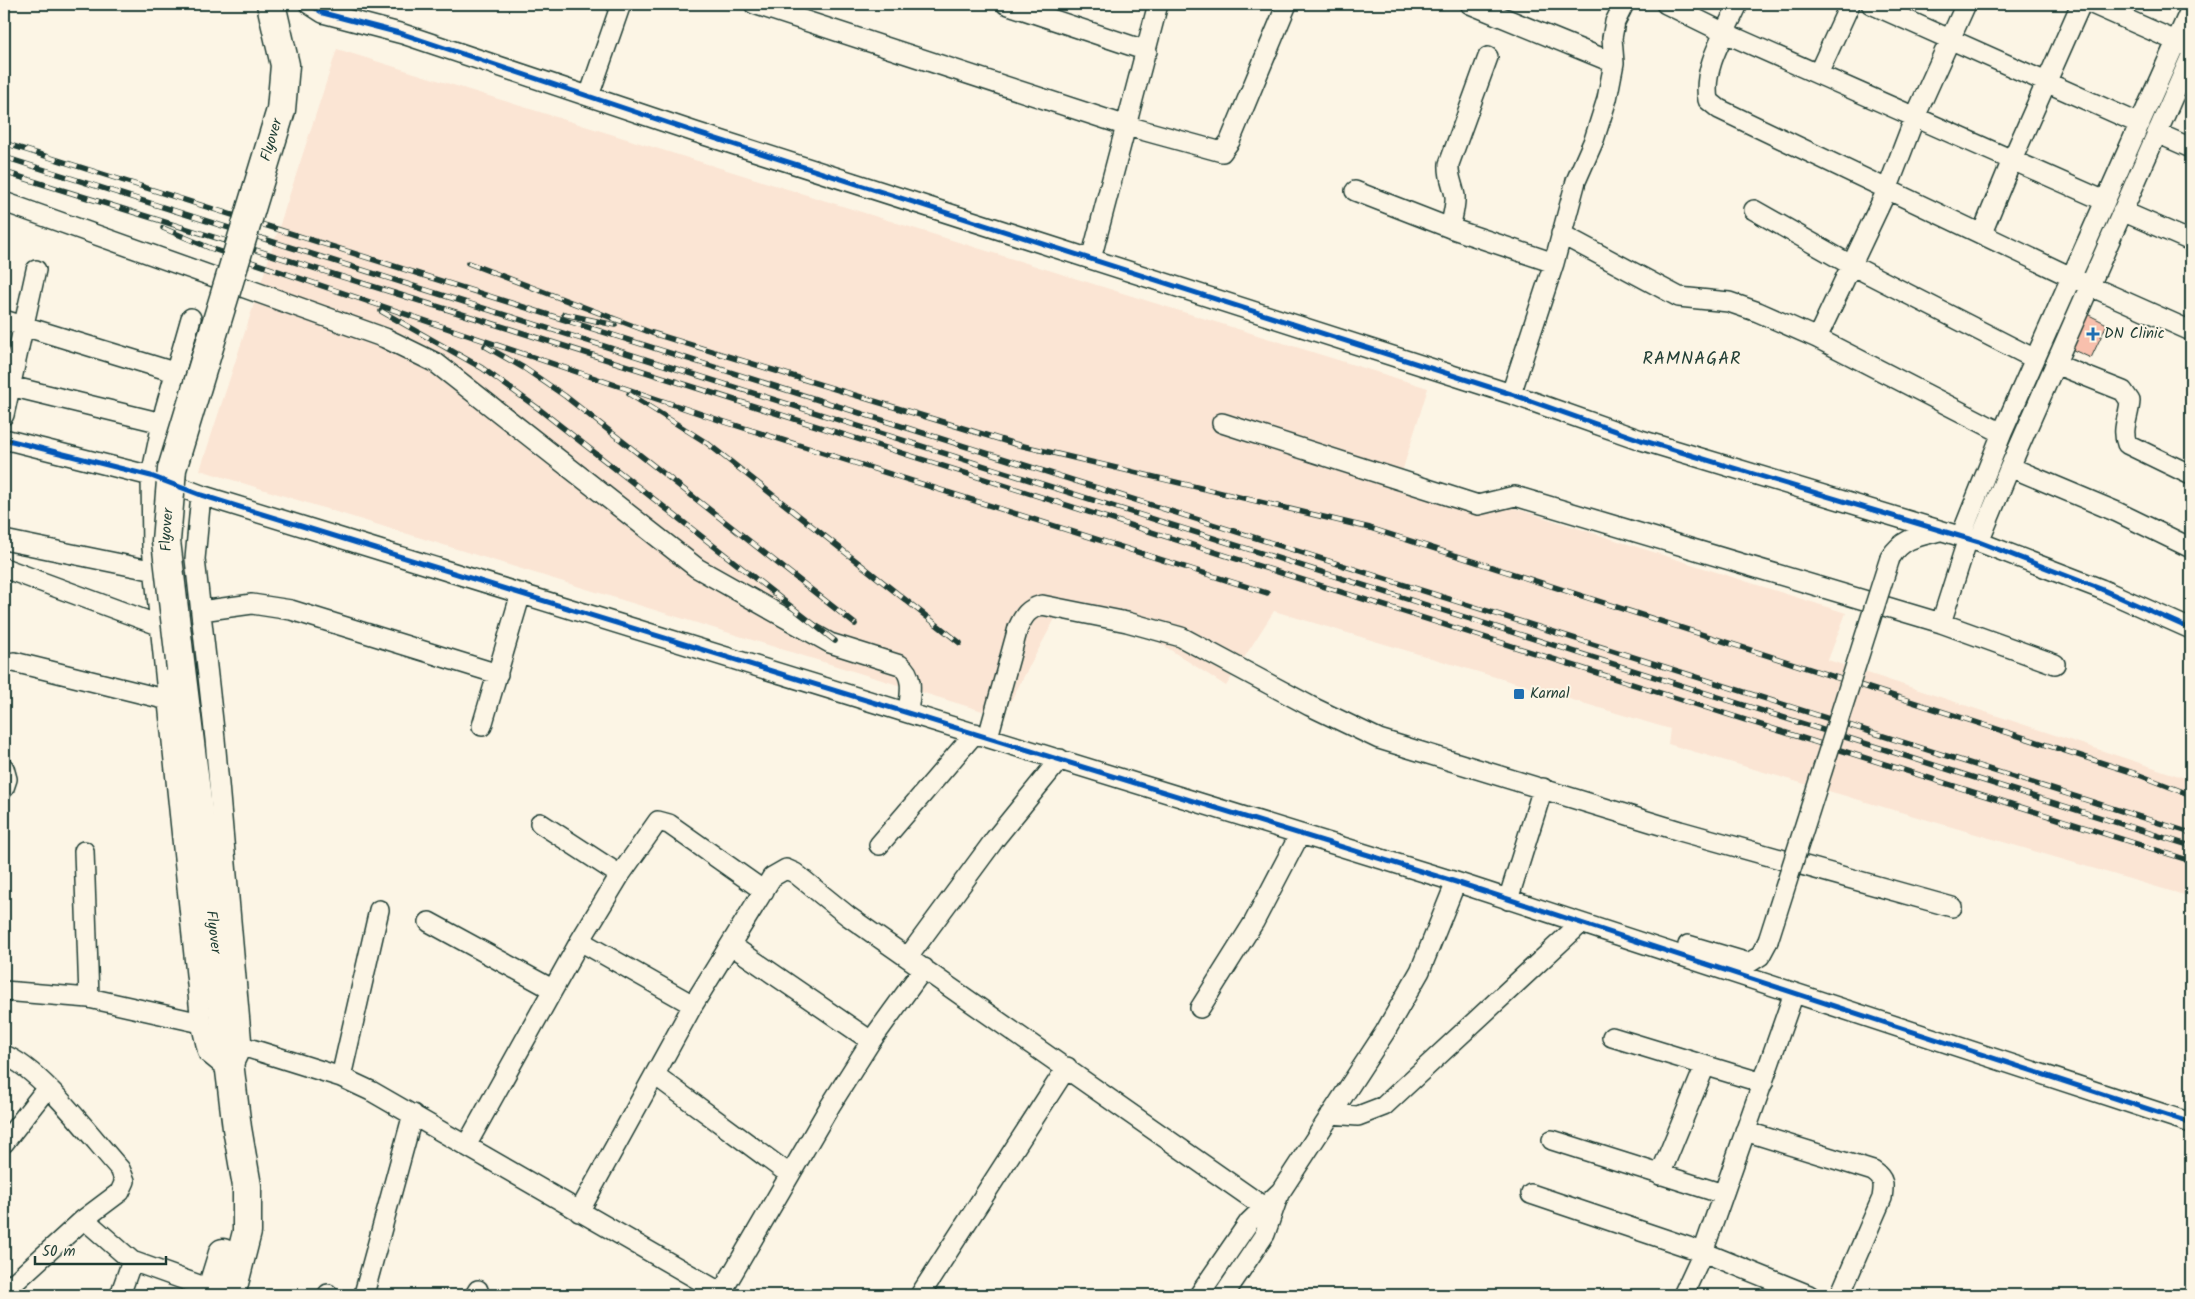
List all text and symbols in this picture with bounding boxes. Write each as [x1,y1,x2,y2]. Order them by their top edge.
street label: Flyover [254,115,290,164]
place label: DN Clinic [2104,322,2165,346]
marker: DN Clinic [2086,327,2100,341]
district label: RAMNAGAR [1642,345,1742,374]
street label: Flyover [154,506,181,553]
place label: Karnal [1530,682,1570,706]
marker: Karnal [1512,687,1526,701]
street label: Flyover [199,909,228,956]
scale bar [35,1234,166,1266]
text: 50 m [42,1240,76,1264]

